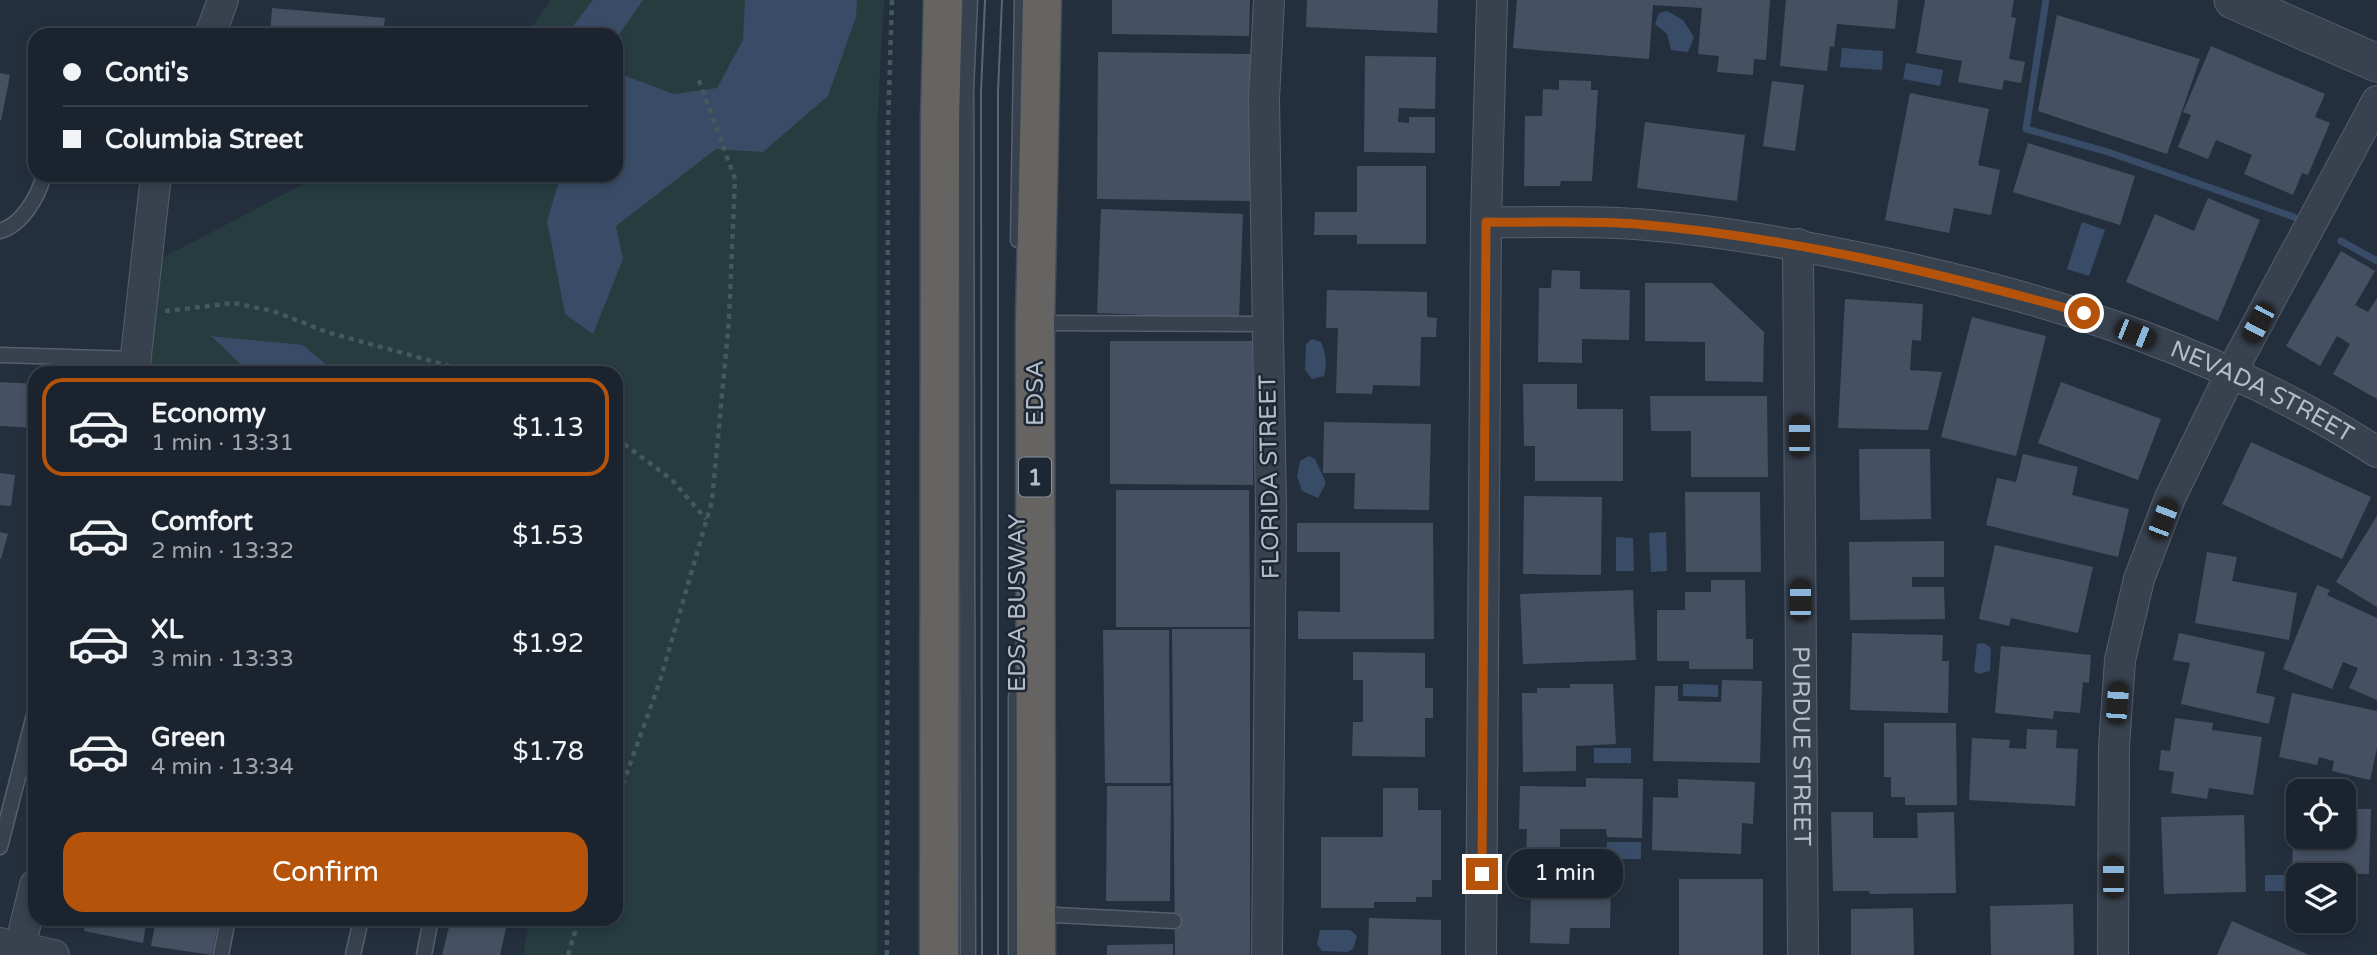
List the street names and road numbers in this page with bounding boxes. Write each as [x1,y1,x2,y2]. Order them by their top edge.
street label: NEVADA STREET [2166,335,2359,449]
street label: EDSA [1021,360,1050,426]
street label: FLORIDA STREET [1253,374,1286,579]
road number: 1 [1019,457,1051,496]
street label: EDSA BUSWAY [1003,514,1032,692]
street label: PURDUE STREET [1786,646,1816,847]

